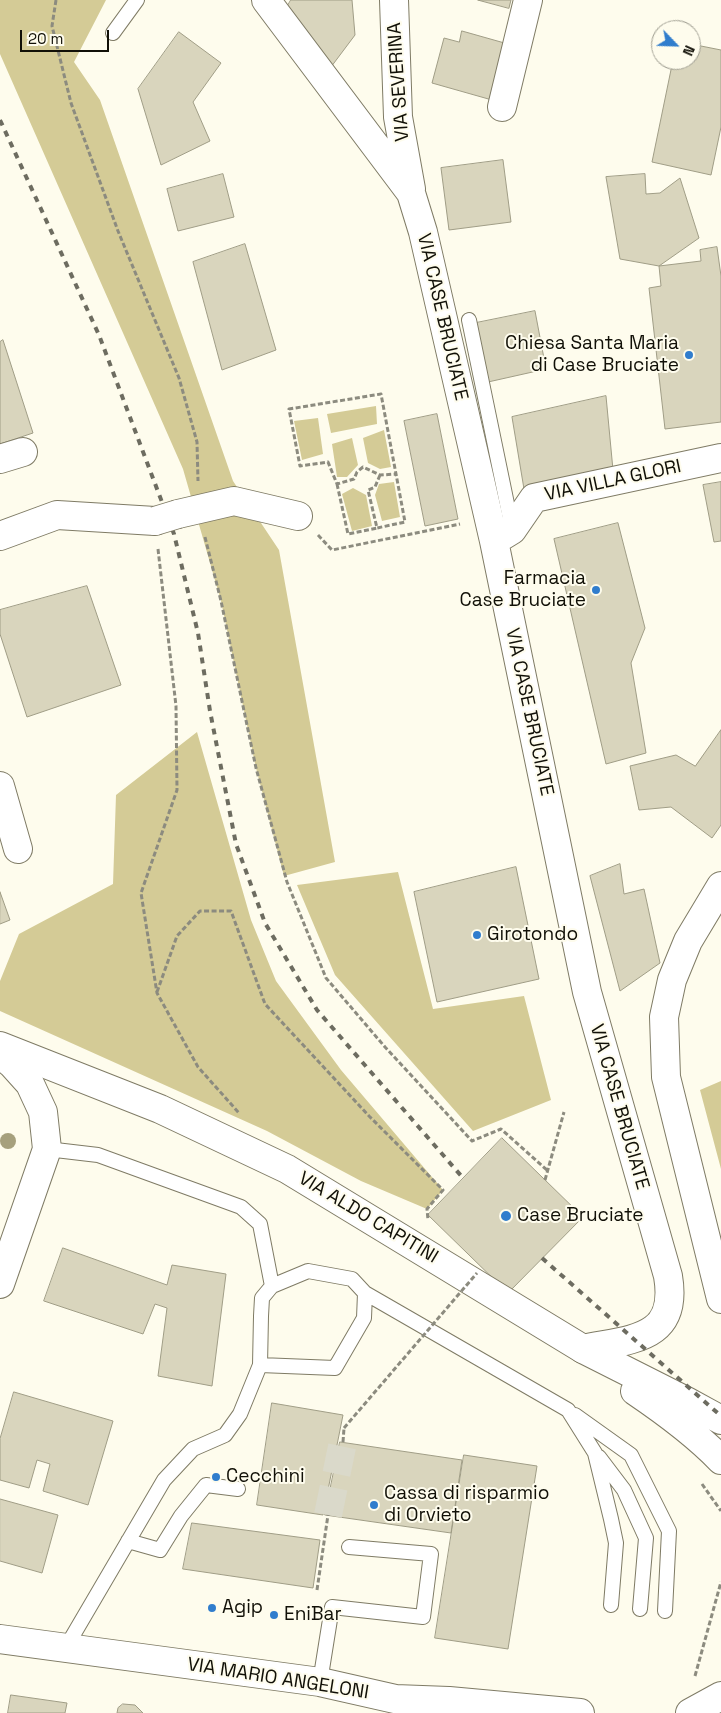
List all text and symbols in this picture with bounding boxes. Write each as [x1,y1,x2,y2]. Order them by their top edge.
scale bar [22,20,111,52]
north arrow [651,20,701,70]
street label: VIA SEVERINA [383,22,415,142]
text: 20 m [28,29,63,48]
text: N [679,43,699,59]
street label: VIA CASE BRUCIATE [412,231,472,403]
place label: Chiesa Santa Maria di Case Bruciate [505,333,679,377]
marker: Chiesa Santa Maria di Case Bruciate [683,349,695,361]
street label: VIA VILLA GLORI [543,455,683,507]
place label: Farmacia Case Bruciate [459,568,586,612]
marker: Farmacia Case Bruciate [590,584,602,596]
street label: VIA CASE BRUCIATE [500,626,558,798]
place label: Girotondo [487,924,578,946]
marker: Girotondo [471,929,483,941]
street label: VIA CASE BRUCIATE [584,1022,654,1192]
street label: VIA ALDO CAPITINI [294,1167,442,1269]
place label: Case Bruciate [517,1205,644,1227]
marker: Case Bruciate [499,1209,513,1223]
place label: Cecchini [226,1466,305,1488]
marker: Cecchini [210,1471,222,1483]
place label: Cassa di risparmio di Orvieto [384,1483,549,1527]
marker: Cassa di risparmio di Orvieto [368,1499,380,1511]
place label: Agip [222,1597,263,1619]
marker: Agip [206,1602,218,1614]
place label: EniBar [284,1604,342,1626]
marker: EniBar [268,1609,280,1621]
street label: VIA MARIO ANGELONI [186,1653,370,1705]

